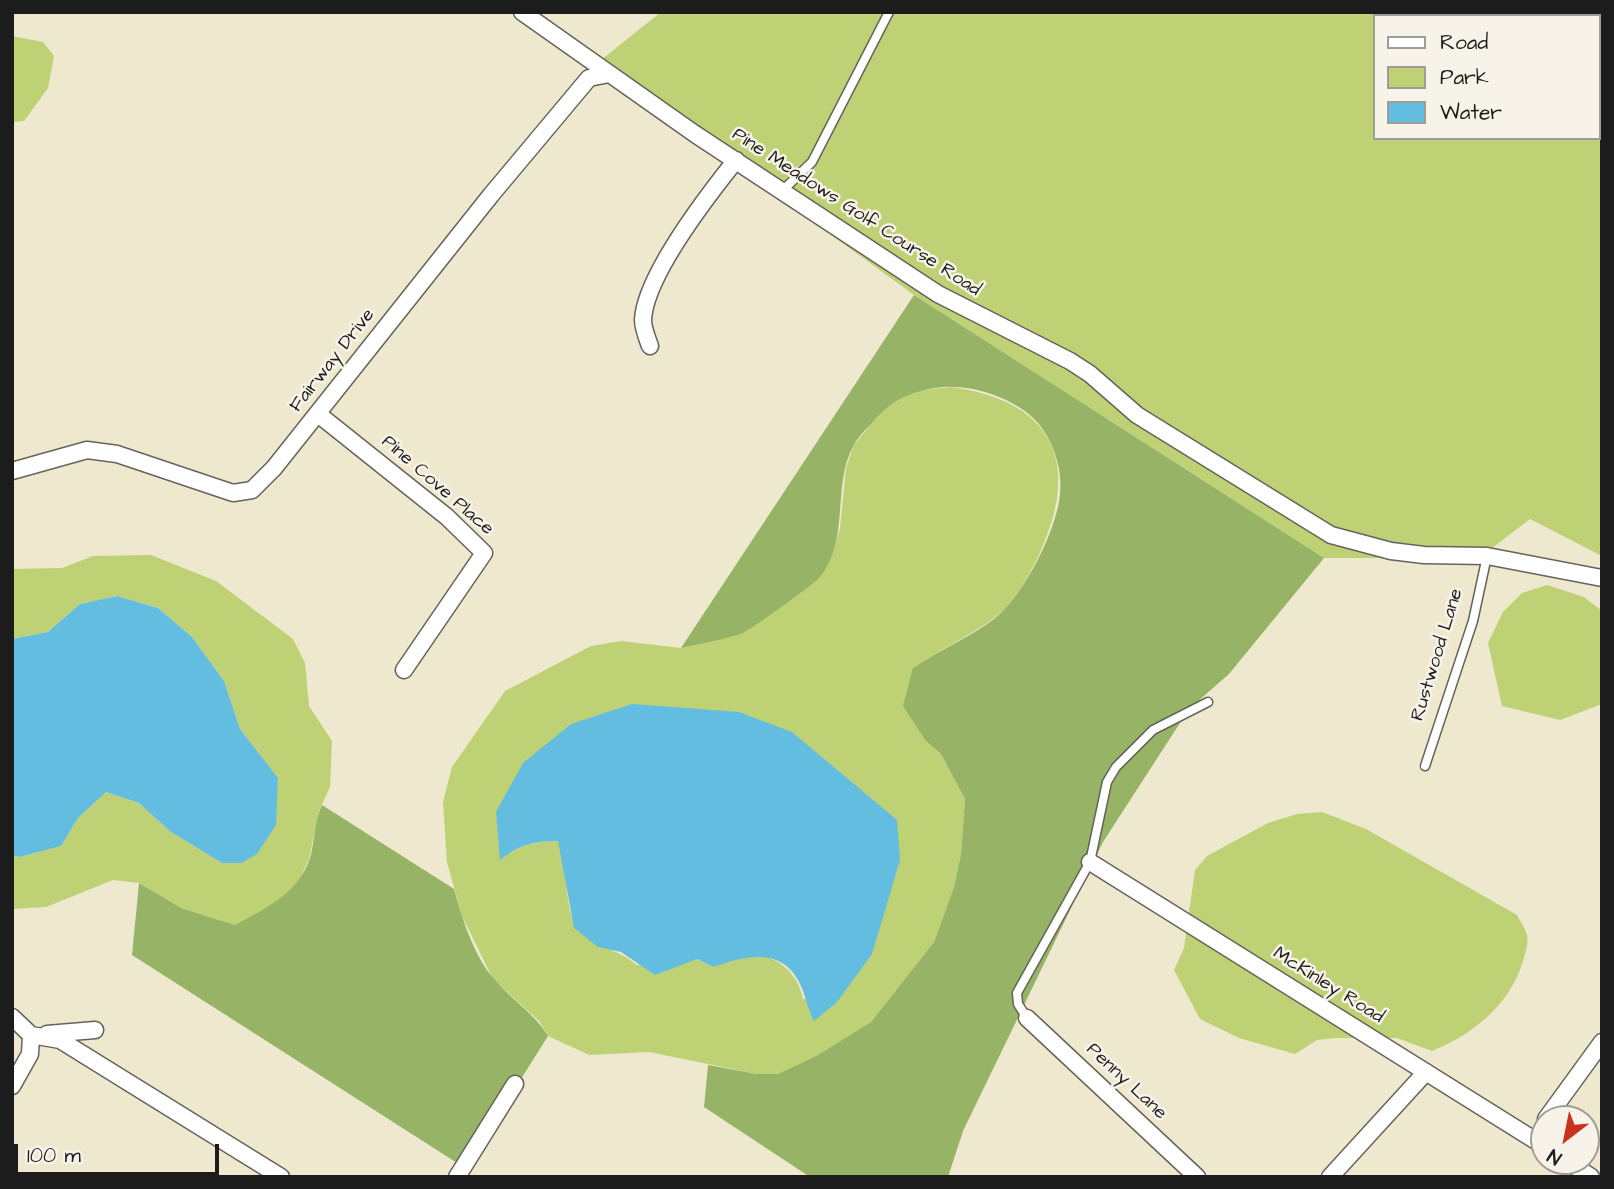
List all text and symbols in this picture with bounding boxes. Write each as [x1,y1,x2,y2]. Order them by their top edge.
legend [1372,14,1600,140]
text: Road [1440,28,1488,57]
text: Park [1440,63,1489,92]
text: Water [1440,98,1502,127]
street label: Pine Meadows Golf Course Road [727,124,985,302]
street label: Fairway Drive [286,305,380,417]
street label: Pine Cove Place [376,431,498,541]
street label: Rustwood Lane [1407,586,1469,724]
street label: McKinley Road [1268,943,1388,1029]
street label: Penny Lane [1081,1039,1171,1125]
north arrow [1530,1105,1600,1175]
scale bar [18,1130,222,1174]
text: 100 m [27,1141,81,1170]
text: N [1542,1142,1567,1171]

